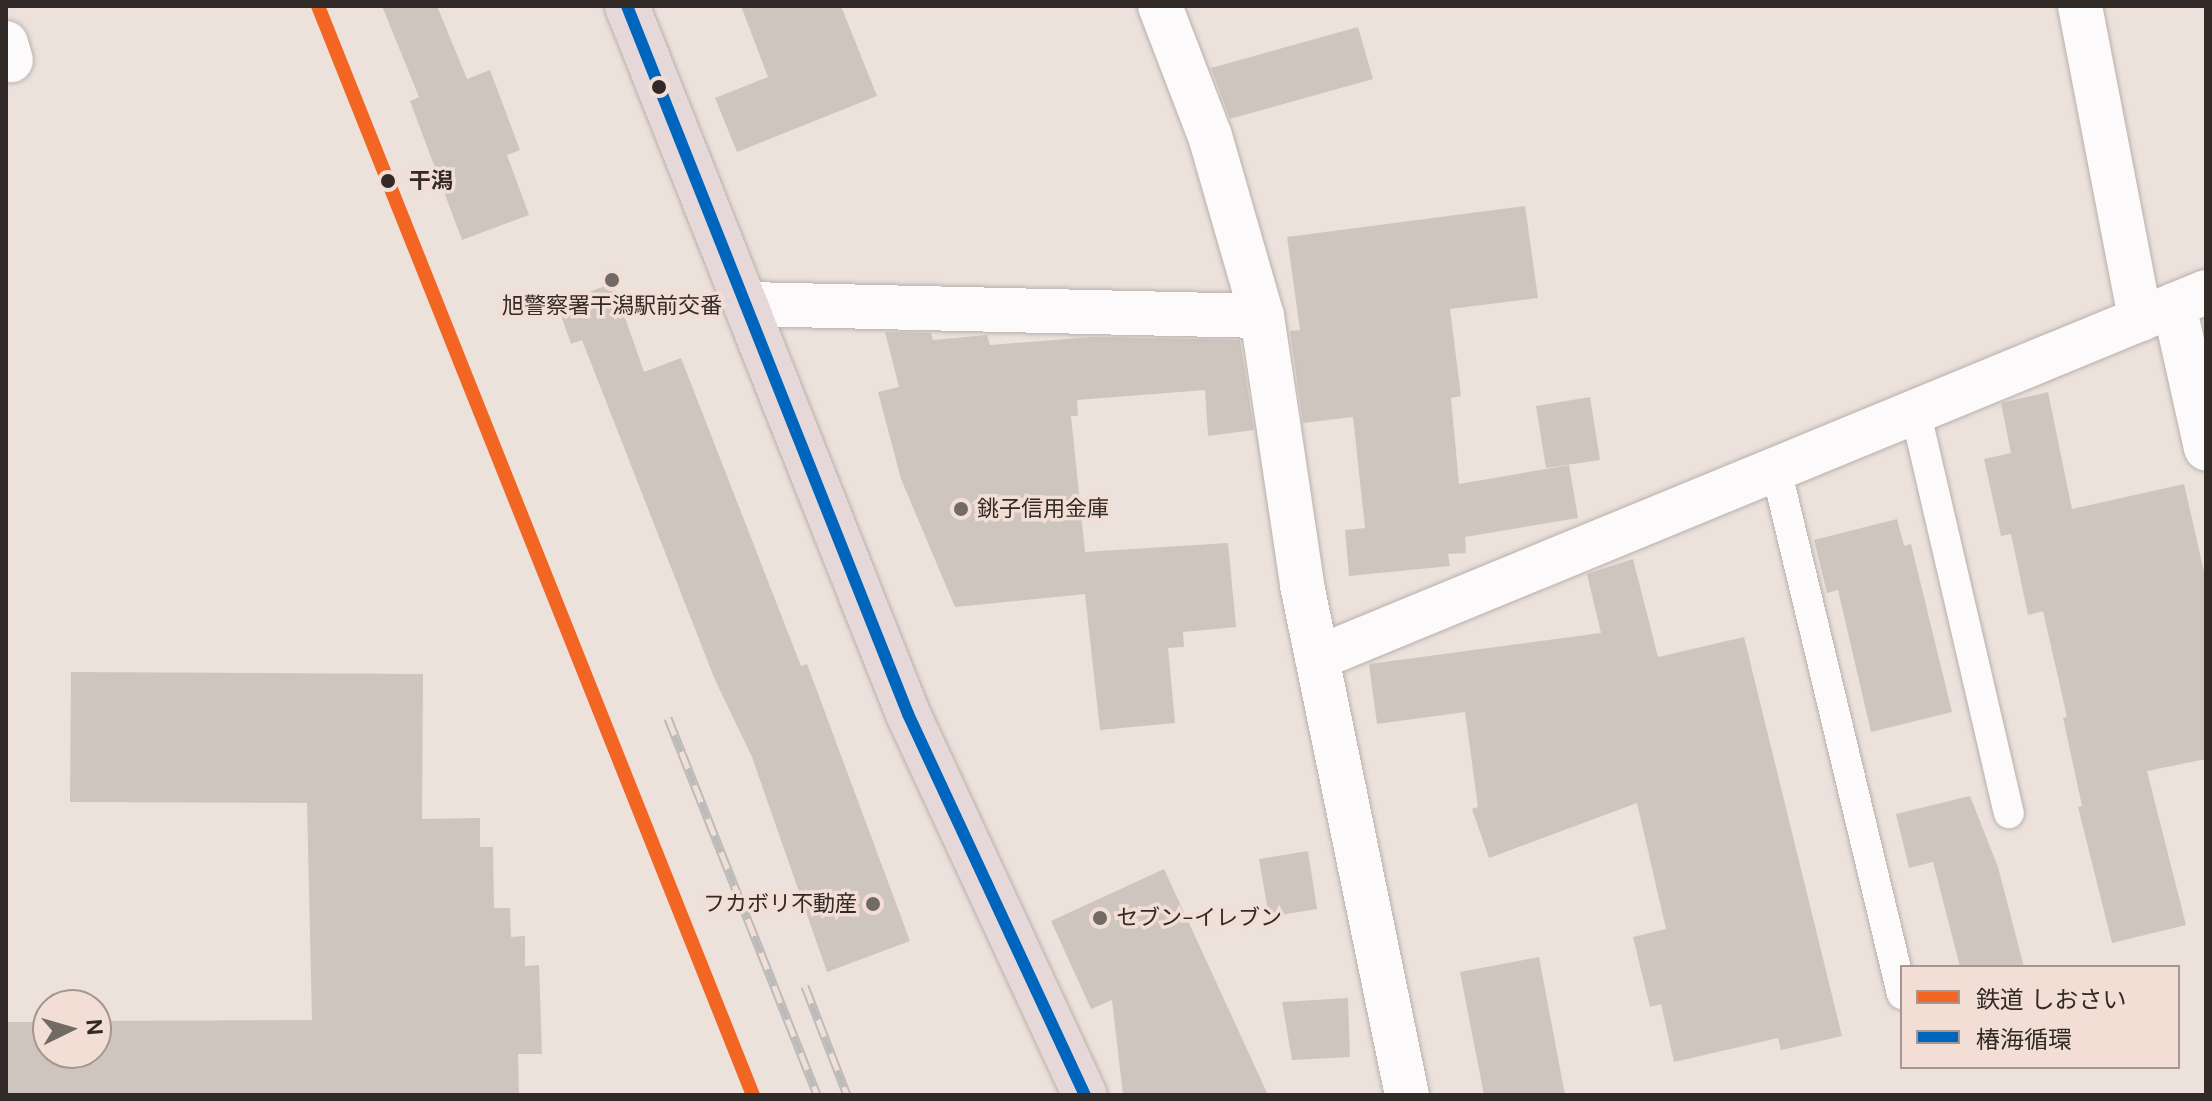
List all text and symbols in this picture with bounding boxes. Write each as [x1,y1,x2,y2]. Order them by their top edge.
unlabelled marker [651,79,667,95]
marker: 干潟 [374,167,402,195]
place label: 干潟 [409,168,453,194]
marker: 旭警察署干潟駅前交番 [603,271,621,289]
place label: 旭警察署干潟駅前交番 [502,293,722,319]
place label: 銚子信用金庫 [977,496,1109,522]
marker: 銚子信用金庫 [952,500,970,518]
place label: フカボリ不動産 [703,891,857,917]
marker: フカボリ不動産 [864,895,882,913]
place label: セブン-イレブン [1116,905,1282,931]
marker: セブン-イレブン [1091,909,1109,927]
legend [1900,965,2180,1069]
text: 鉄道 しおさい [1976,984,2126,1015]
north arrow [32,989,112,1069]
text: N [79,1018,110,1036]
text: 椿海循環 [1976,1024,2072,1055]

